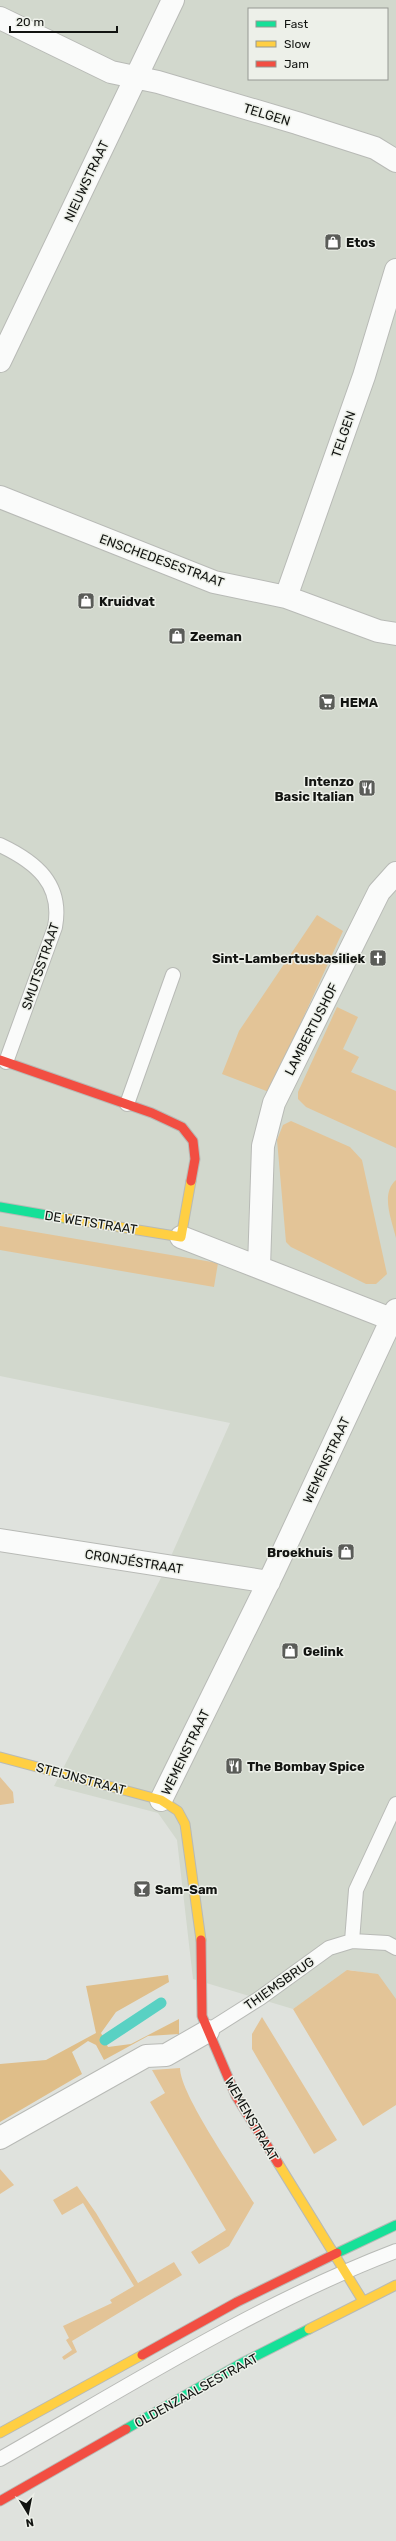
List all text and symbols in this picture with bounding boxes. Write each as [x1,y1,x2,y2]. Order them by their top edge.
scale bar [10,8,117,34]
legend [248,8,388,80]
text: 20 m [16,15,44,29]
text: Fast [284,17,308,31]
text: Slow [284,37,311,51]
text: Jam [284,57,309,71]
street label: TELGEN [242,100,292,129]
street label: NIEUWSTRAAT [61,138,112,224]
shop icon: Etos [323,232,343,252]
place label: Etos [346,235,375,250]
street label: TELGEN [329,409,358,459]
street label: ENSCHEDESESTRAAT [97,531,227,590]
shop icon: Kruidvat [76,591,96,611]
place label: Kruidvat [99,594,155,609]
shop icon: Zeeman [167,626,187,646]
place label: Zeeman [190,629,242,644]
supermarket icon: HEMA [317,692,337,712]
place label: HEMA [340,695,379,710]
place label: Intenzo Basic Italian [274,774,354,804]
restaurant icon: Intenzo Basic Italian [357,778,377,798]
street label: SMUTSSTRAAT [19,920,63,1012]
church icon: Sint-Lambertusbasiliek [368,948,388,968]
place label: Sint-Lambertusbasiliek [212,951,365,966]
street label: LAMBERTUSHOF [282,980,341,1078]
street label: DE WETSTRAAT [44,1208,139,1237]
street label: WEMENSTRAAT [300,1414,353,1506]
shop icon: Broekhuis [336,1542,356,1562]
place label: Broekhuis [267,1545,333,1560]
street label: CRONJÉSTRAAT [84,1546,185,1577]
shop icon: Gelink [280,1641,300,1661]
place label: Gelink [303,1644,344,1659]
street label: WEMENSTRAAT [158,1706,213,1798]
restaurant icon: The Bombay Spice [224,1756,244,1776]
street label: STEIJNSTRAAT [34,1759,128,1798]
place label: The Bombay Spice [247,1759,365,1774]
bar icon: Sam-Sam [132,1879,152,1899]
place label: Sam-Sam [155,1882,218,1897]
street label: THIEMSBRUG [241,1954,317,2013]
street label: WEMENSTRAAT [222,2075,282,2164]
street label: OLDENZAALSESTRAAT [132,2350,261,2431]
north arrow [8,2493,48,2533]
text: N [25,2515,35,2529]

